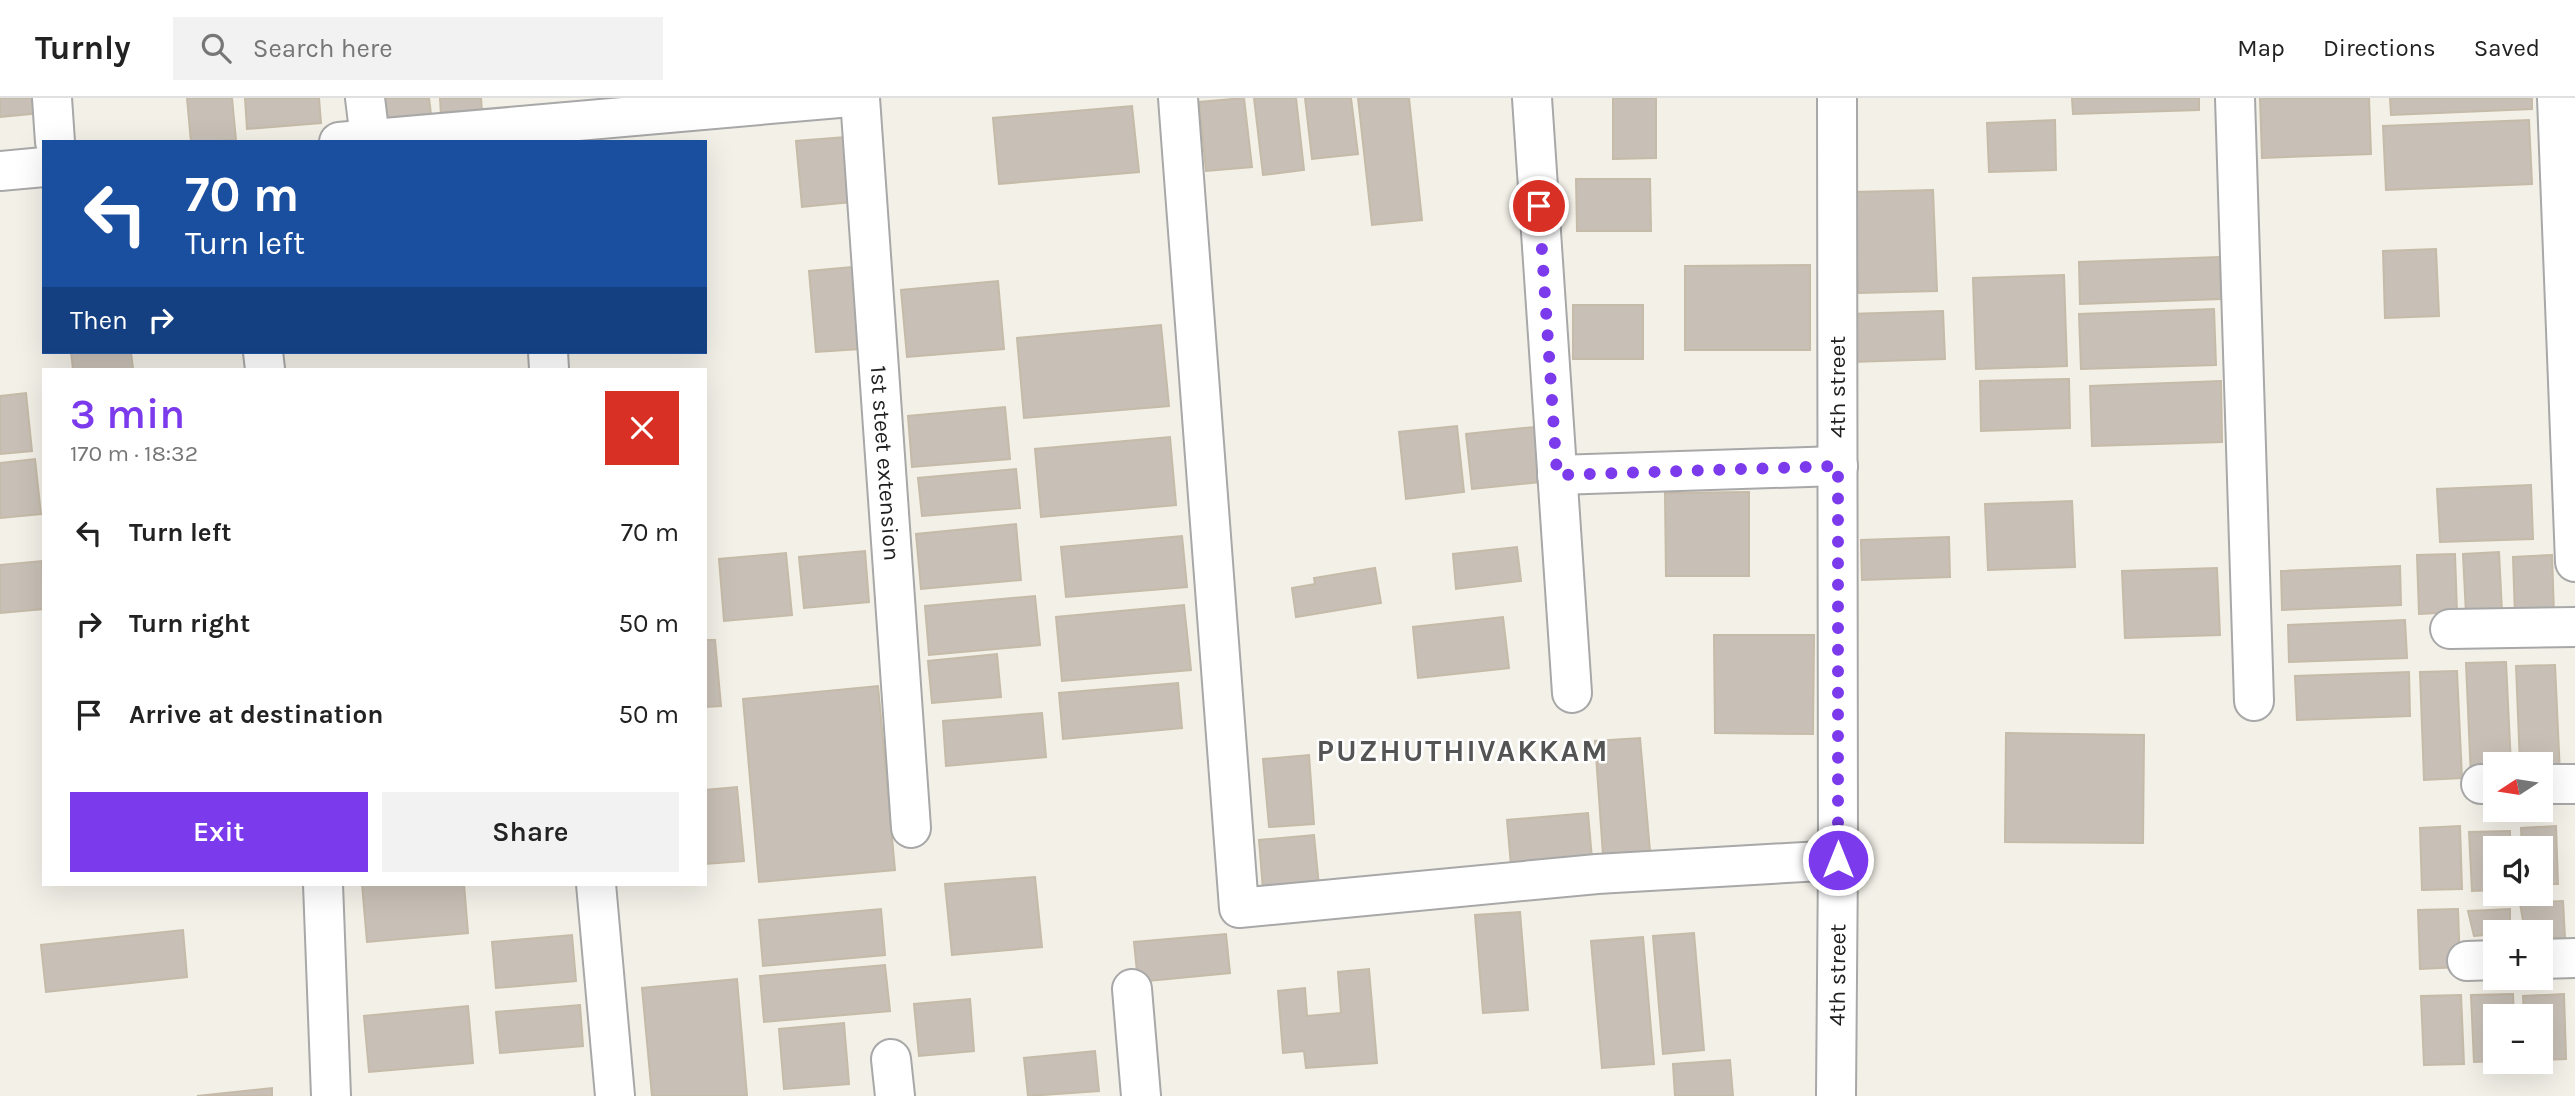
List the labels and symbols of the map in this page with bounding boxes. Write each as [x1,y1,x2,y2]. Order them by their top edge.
pin [1509,176,1569,236]
street label: 4th street [1824,336,1851,438]
street label: 1st steet extension [865,365,906,562]
district label: PUZHUTHIVAKKAM [1317,733,1609,769]
north arrow [2483,752,2553,822]
position arrow [1801,823,1875,897]
street label: 4th street [1823,923,1851,1026]

